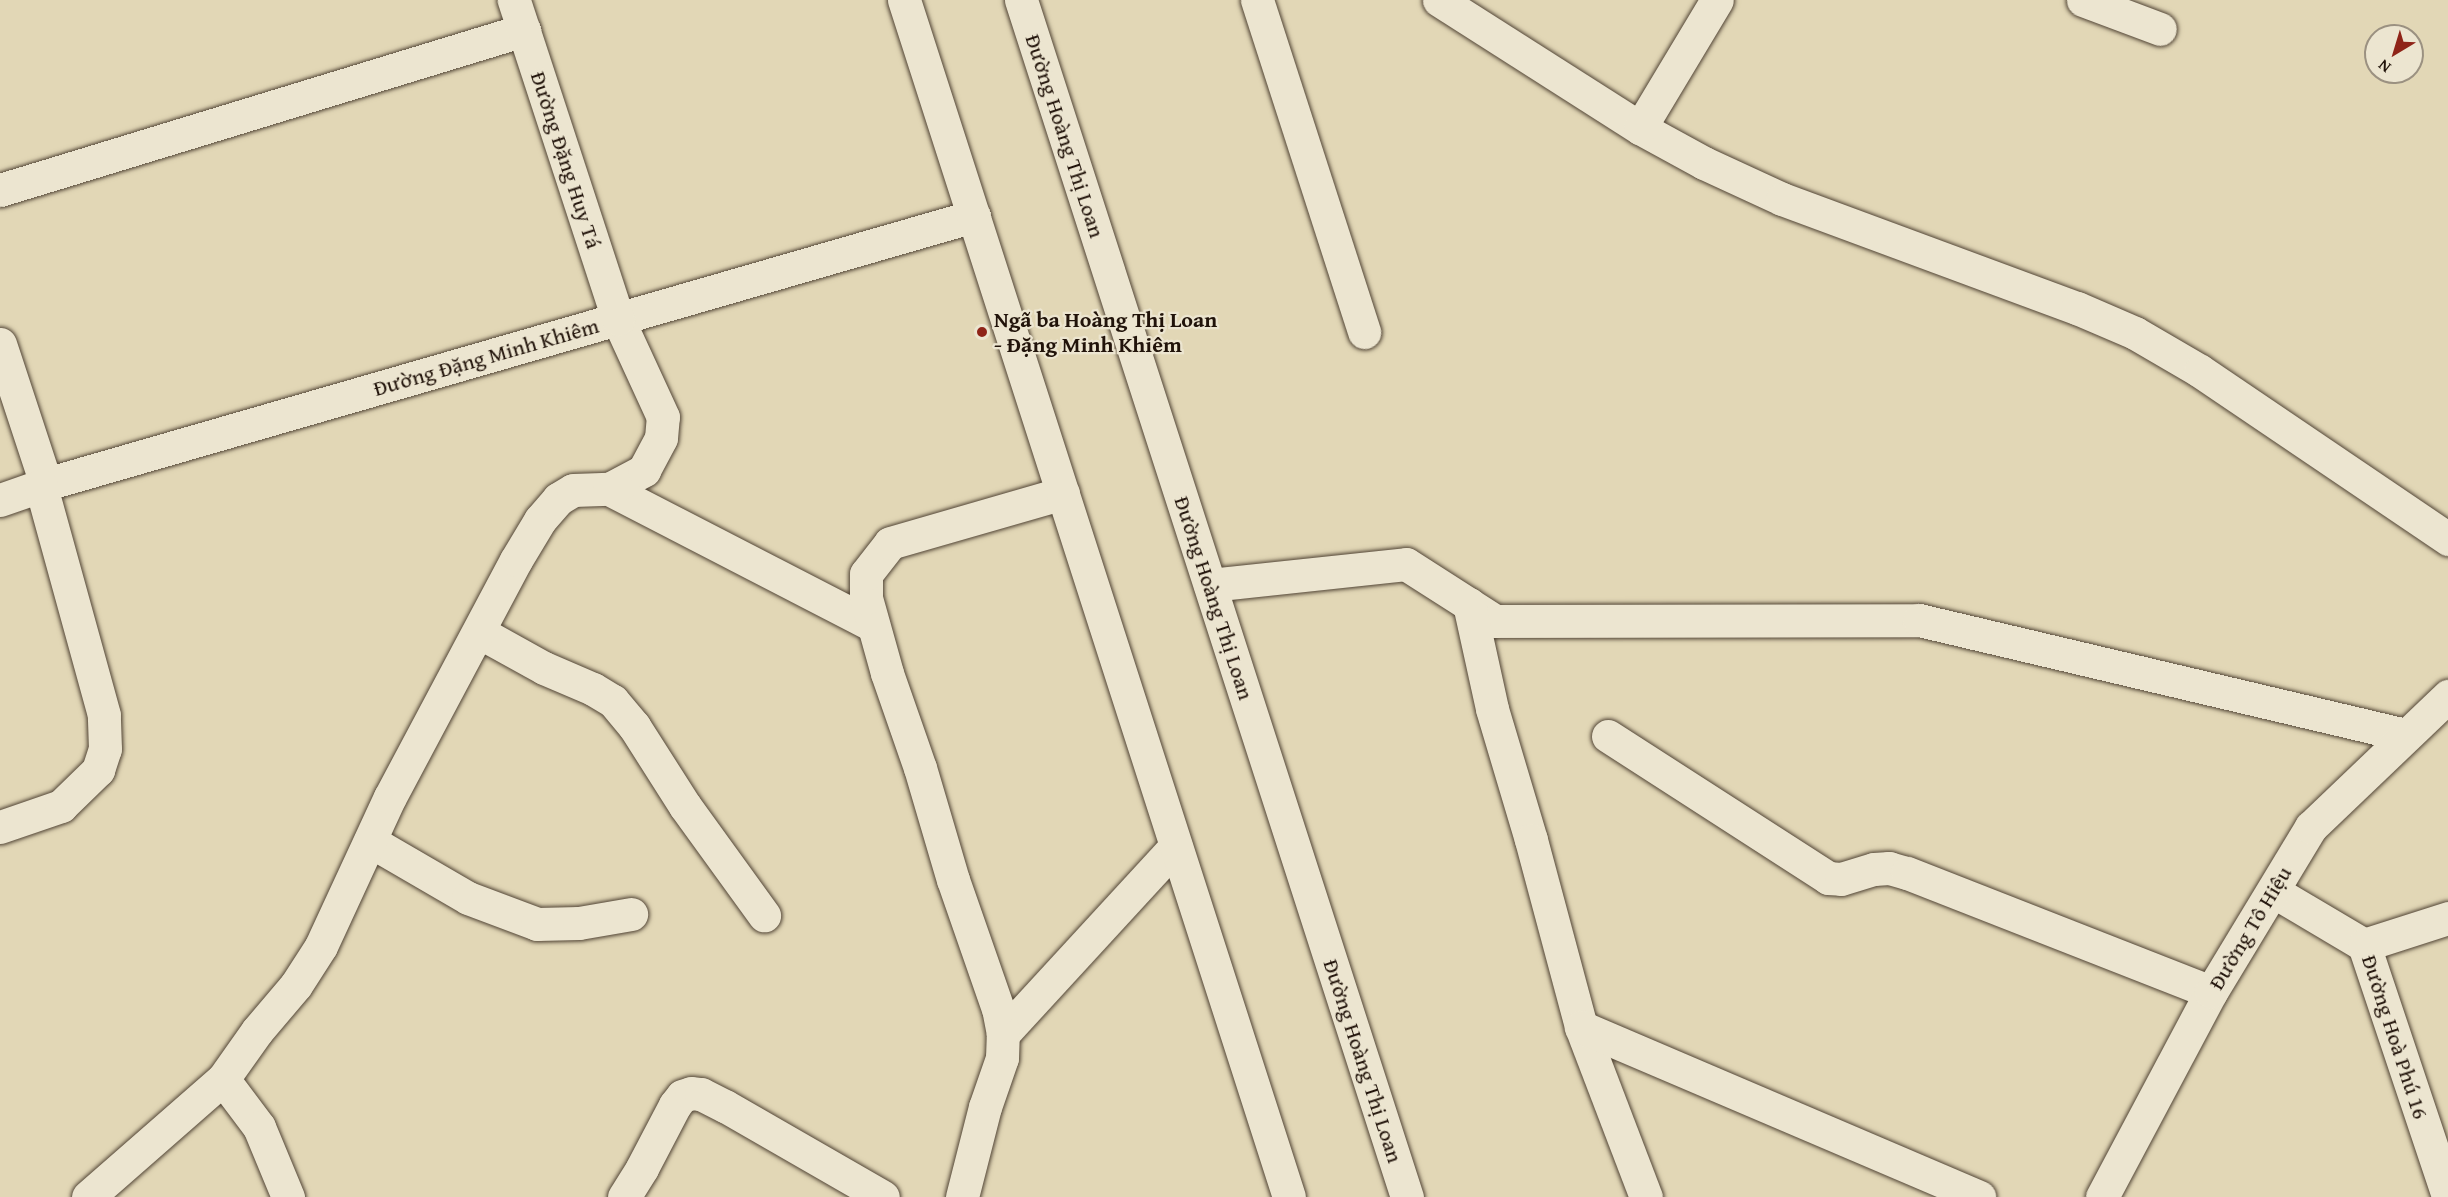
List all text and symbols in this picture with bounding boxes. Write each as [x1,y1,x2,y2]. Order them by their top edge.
north arrow [2364,24,2424,84]
street label: Đường Hoàng Thị Loan [1020,31,1110,241]
text: N [2373,54,2396,79]
street label: Đường Đặng Huy Tá [525,68,607,252]
place label: Ngã ba Hoàng Thị Loan - Đặng Minh Khiêm [994,306,1217,358]
street label: Đường Đặng Minh Khiêm [370,312,602,402]
marker: Ngã ba Hoàng Thị Loan - Đặng Minh Khiêm [975,325,989,339]
street label: Đường Hoàng Thị Loan [1169,493,1259,703]
street label: Đường Tô Hiệu [2203,862,2297,994]
street label: Đường Hoà Phú 16 [2356,952,2434,1122]
street label: Đường Hoàng Thị Loan [1318,956,1408,1166]

